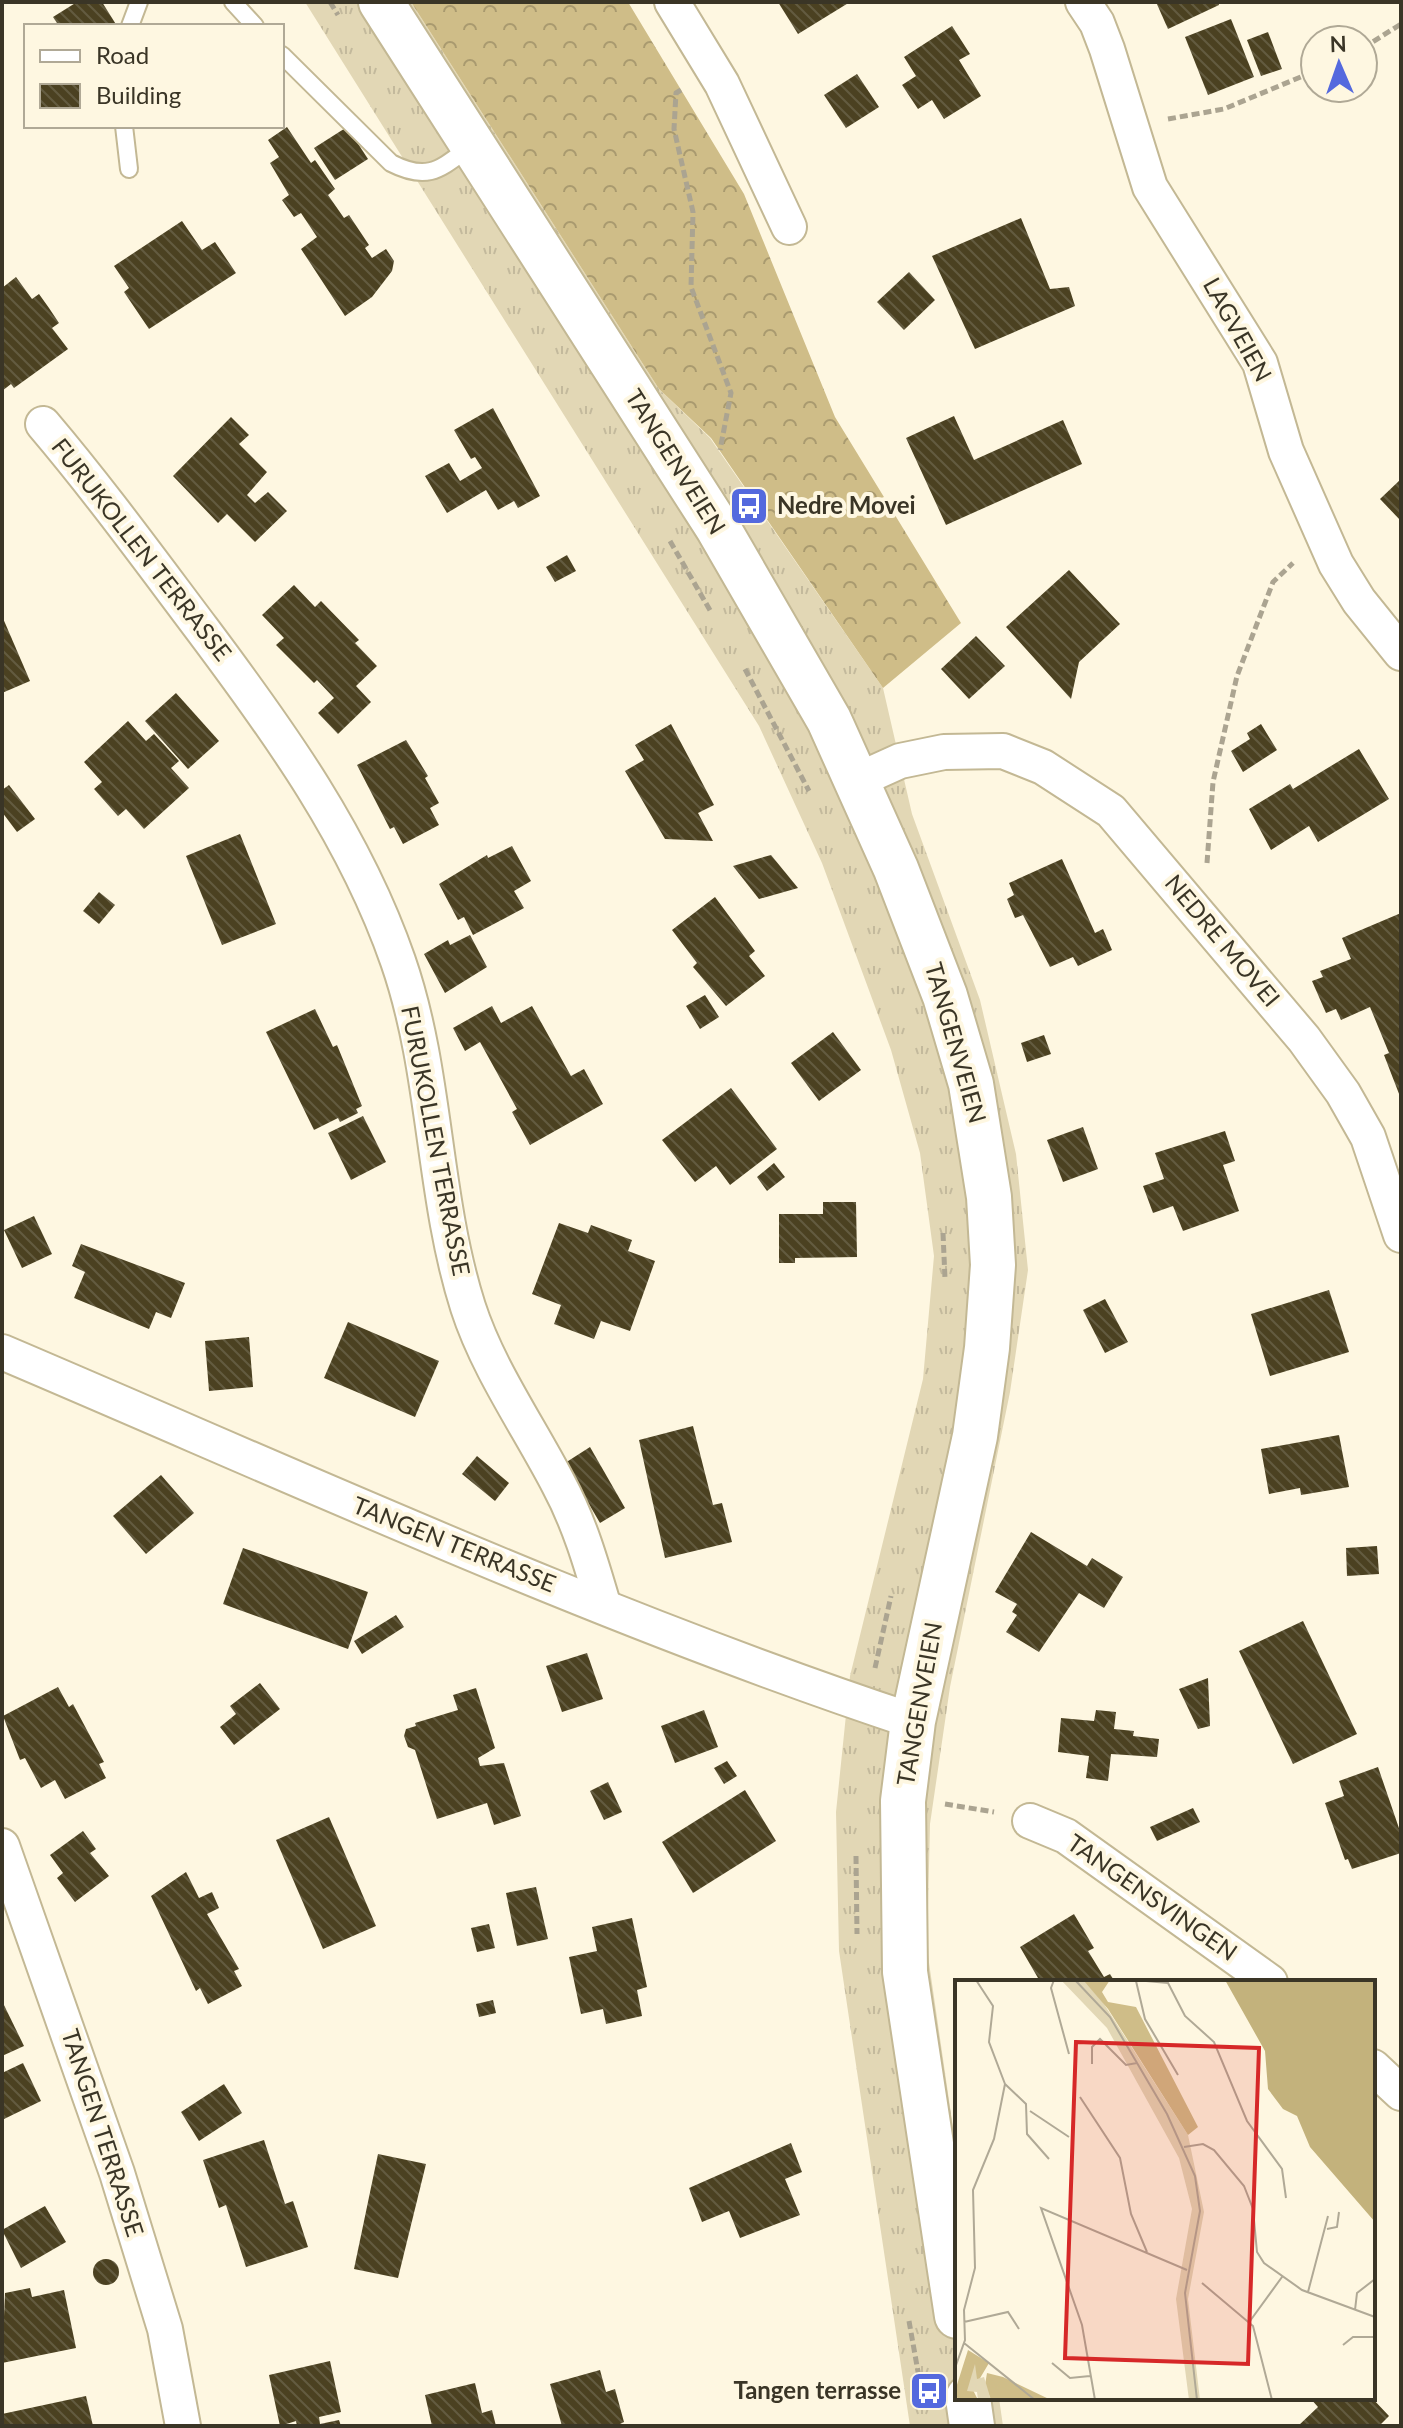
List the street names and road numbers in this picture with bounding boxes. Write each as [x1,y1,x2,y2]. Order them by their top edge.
street label: LAGVEIEN [1198,272,1279,386]
street label: TANGENVEIEN [620,383,732,539]
street label: FURUKOLLEN TERRASSE [46,432,238,666]
street label: NEDRE MOVEI [1160,868,1287,1012]
street label: TANGENVEIEN [920,959,993,1126]
street label: FURUKOLLEN TERRASSE [396,1003,477,1278]
street label: TANGEN TERRASSE [349,1490,560,1598]
street label: TANGENVEIEN [890,1620,947,1788]
street label: TANGENSVINGEN [1062,1827,1243,1966]
street label: TANGEN TERRASSE [56,2025,151,2240]

